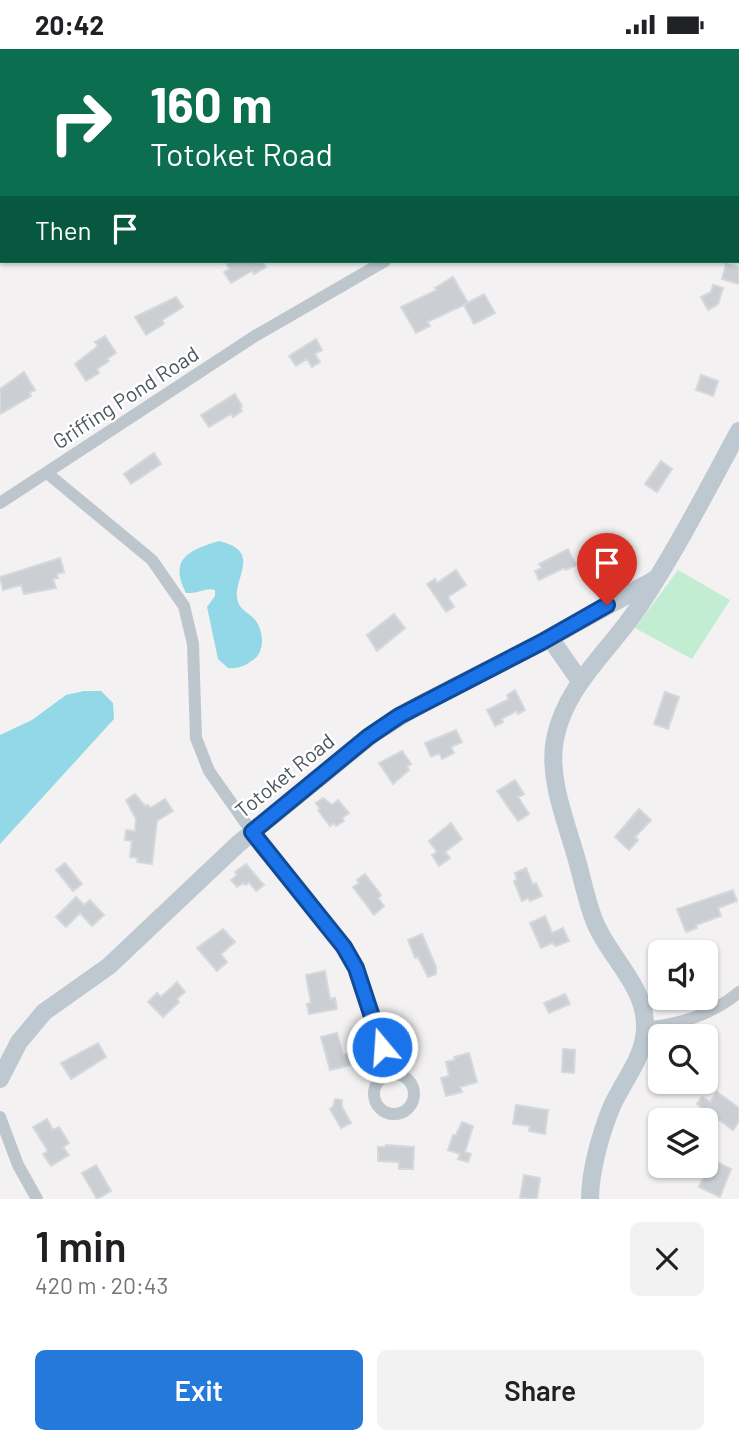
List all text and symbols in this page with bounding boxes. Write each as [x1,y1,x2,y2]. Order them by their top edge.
text: 20:42 [35,9,104,40]
text: 160 m [150,74,272,133]
icon: right [35,77,126,168]
text: Totoket Road [150,134,333,172]
icon: arrive [106,210,144,248]
text: Then [35,214,92,245]
street label: Griffing Pond Road [47,340,203,453]
pin [577,533,637,605]
icon: arrive [588,544,626,582]
street label: Totoket Road [230,727,339,822]
map controls [648,940,718,1178]
button: sound [648,940,718,1010]
position arrow [345,1010,419,1084]
button: search [648,1024,718,1094]
button: layers [648,1108,718,1178]
text: 1 min [35,1220,127,1270]
button: close [630,1222,704,1296]
text: 420 m · 20:43 [35,1271,168,1299]
button: Exit [35,1350,363,1430]
button: Share [377,1350,704,1430]

